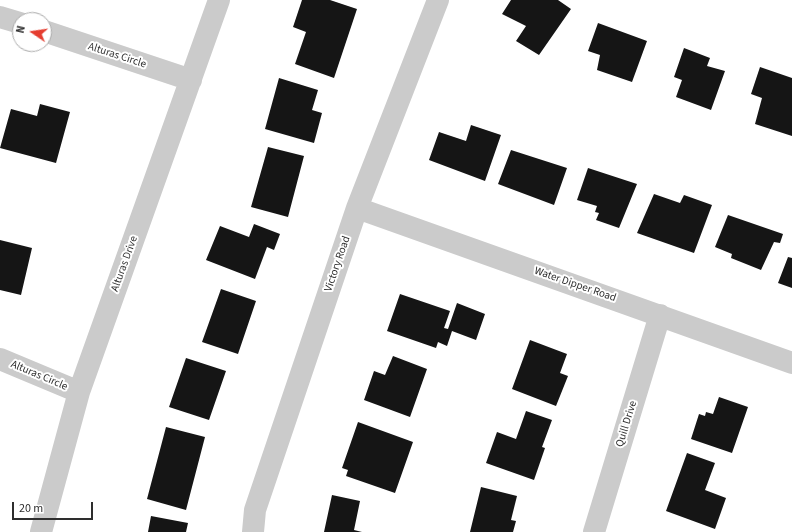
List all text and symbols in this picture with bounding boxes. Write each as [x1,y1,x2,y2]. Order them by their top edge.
north arrow [12,12,52,52]
text: N [13,24,29,35]
street label: Alturas Circle [86,40,148,72]
street label: Alturas Drive [109,234,141,294]
street label: Victory Road [322,235,354,293]
street label: Water Dipper Road [532,265,618,305]
street label: Alturas Circle [9,358,69,394]
street label: Quill Drive [614,399,640,449]
scale bar [14,494,95,520]
text: 20 m [19,500,43,517]

